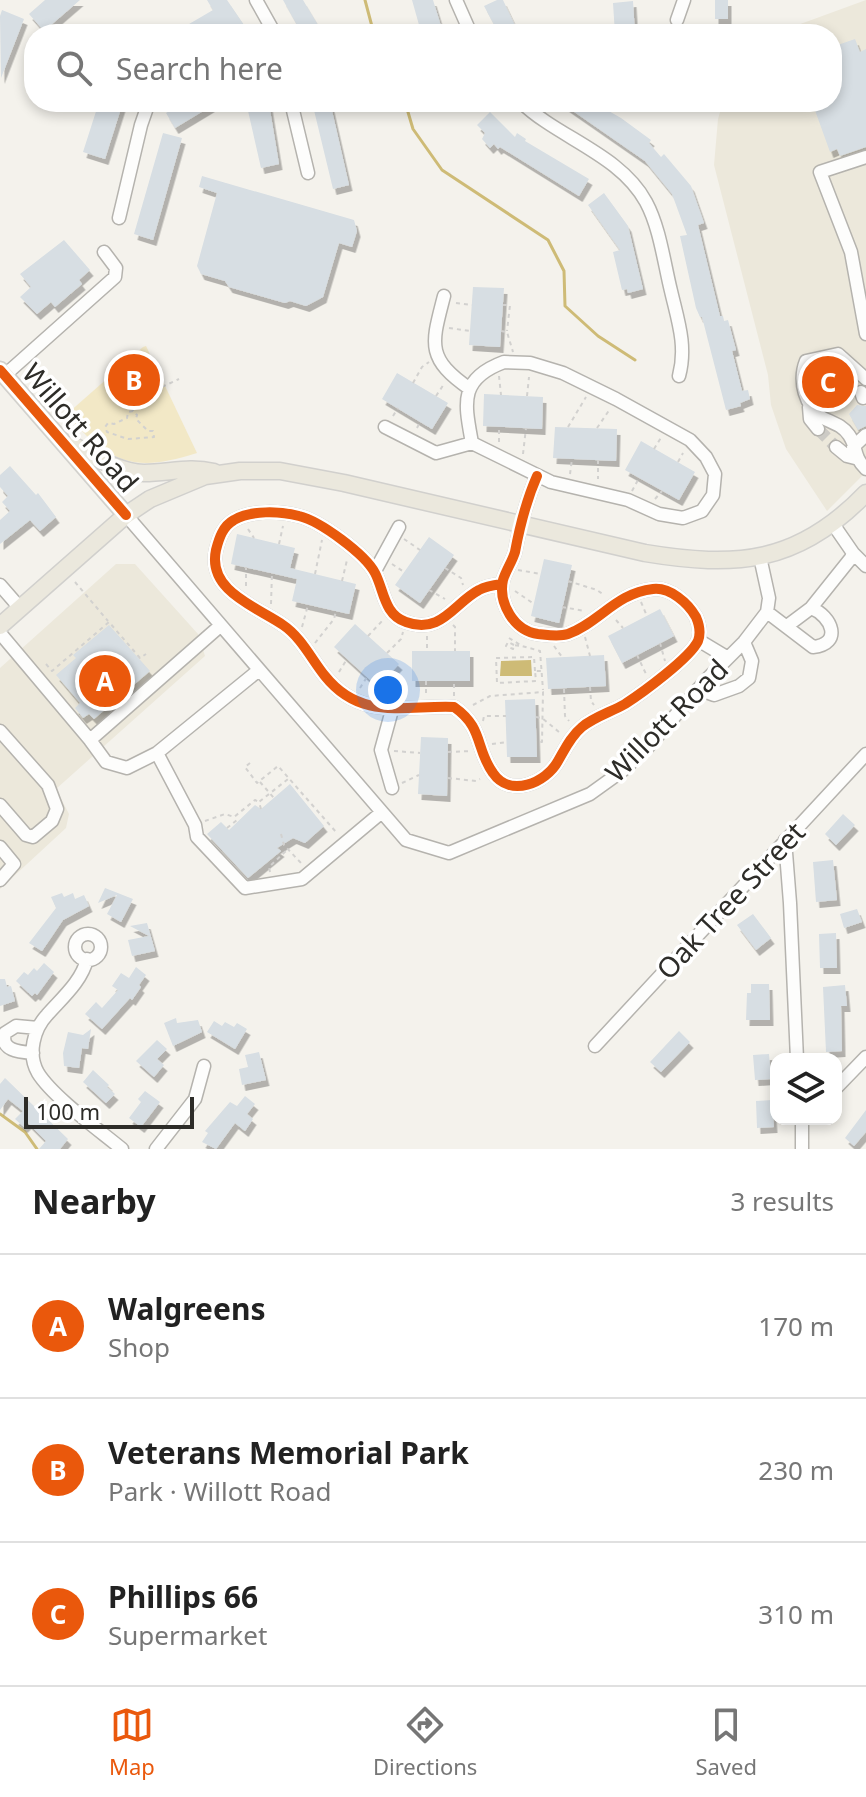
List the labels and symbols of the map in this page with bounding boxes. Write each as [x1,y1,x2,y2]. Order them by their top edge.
pin: B [108,350,160,410]
pin: C [802,352,854,412]
street label: Willott Road [14,354,148,500]
street label: Willott Road [596,650,736,790]
pin: A [79,651,131,711]
your location [368,670,408,710]
street label: Oak Tree Street [647,813,813,987]
scale bar [24,1093,194,1129]

